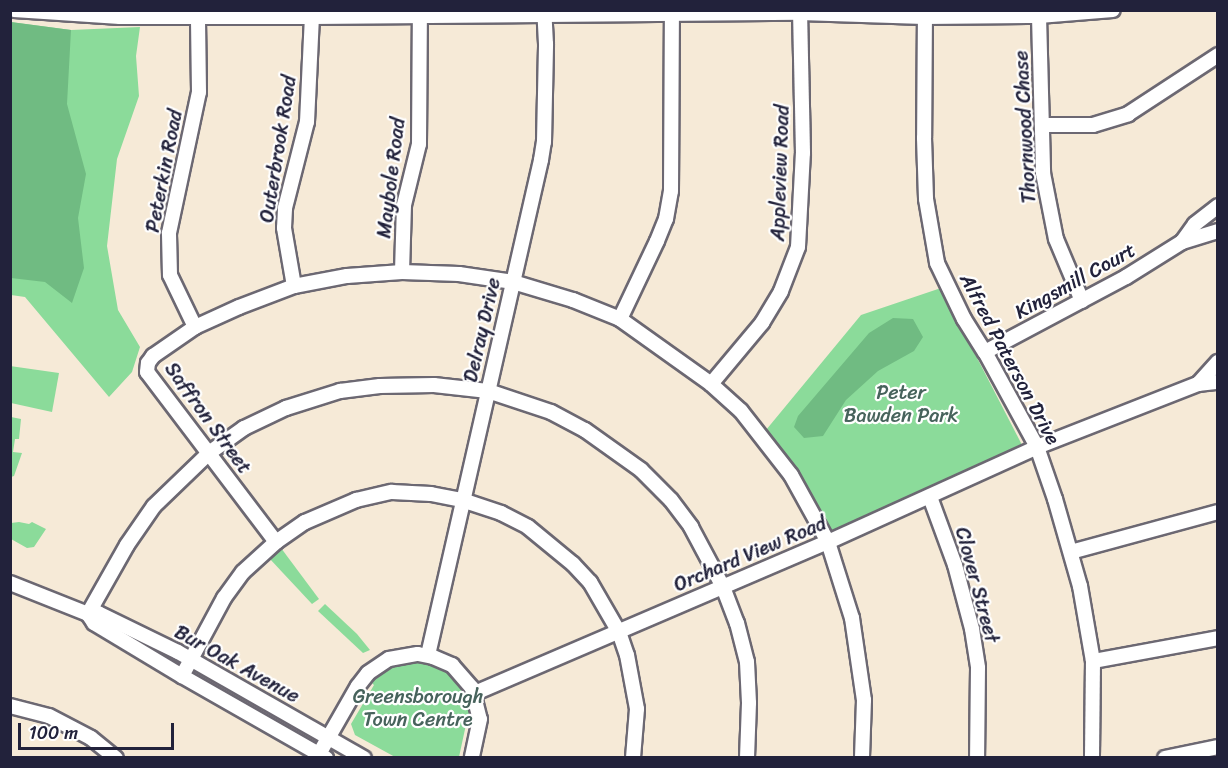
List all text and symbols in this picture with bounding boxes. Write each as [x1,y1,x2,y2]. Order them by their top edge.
street label: Thornwood Chase [1009,50,1041,204]
street label: Outerbrook Road [255,74,301,224]
street label: Appleview Road [766,104,794,242]
street label: Peterkin Road [140,108,188,234]
street label: Maybole Road [372,116,410,240]
street label: Kingsmill Court [1010,238,1140,324]
street label: Alfred Paterson Drive [955,269,1065,449]
street label: Delray Drive [458,275,506,385]
street label: Saffron Street [159,357,257,479]
park label: Peter Bawden Park [844,381,958,428]
street label: Orchard View Road [669,511,831,597]
street label: Clover Street [950,524,1004,646]
street label: Bur Oak Avenue [170,620,304,708]
park label: Greensborough Town Centre [353,685,483,732]
scale bar [21,711,177,749]
text: 100 m [29,717,78,749]

